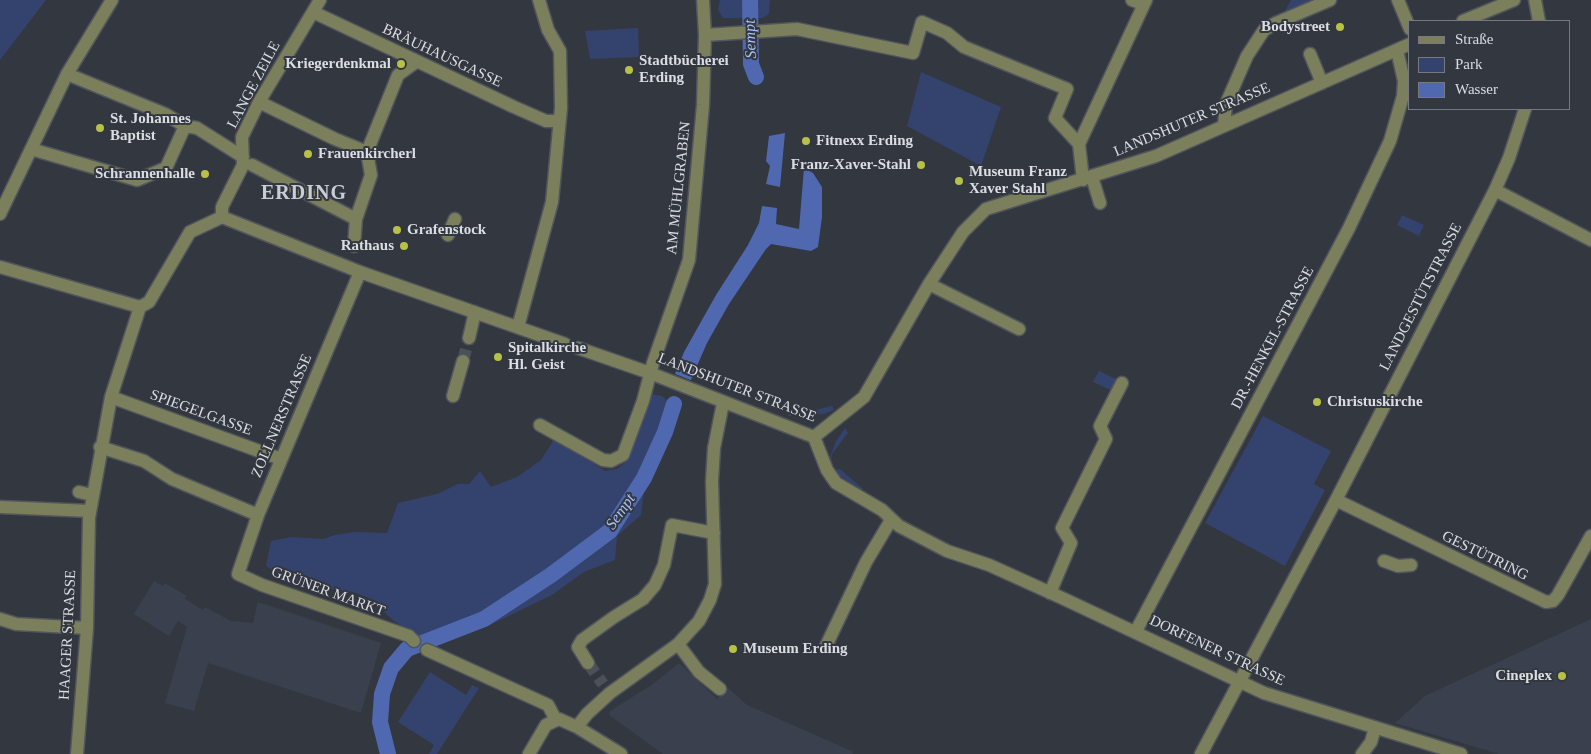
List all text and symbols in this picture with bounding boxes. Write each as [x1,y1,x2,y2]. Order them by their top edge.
place label: Bodystreet [1261,18,1330,36]
water label: Sempt [741,19,761,59]
street label: BRÄUHAUSGASSE [379,20,505,92]
legend [1408,20,1571,110]
marker: Bodystreet [1334,21,1346,33]
text: Straße [1455,31,1493,47]
street label: LANGE ZEILE [223,38,285,132]
place label: Stadtbücherei Erding [639,52,729,87]
place label: Kriegerdenkmal [285,55,391,73]
text: Park [1455,56,1483,72]
marker: Kriegerdenkmal [395,58,407,70]
marker: Stadtbücherei Erding [623,64,635,76]
street label: LANDSHUTER STRASSE [1111,79,1273,161]
text: Wasser [1455,81,1498,97]
place label: St. Johannes Baptist [110,110,191,145]
street label: AM MÜHLGRABEN [663,121,695,255]
marker: St. Johannes Baptist [94,122,106,134]
place label: Fitnexx Erding [816,132,913,150]
marker: Fitnexx Erding [800,135,812,147]
place label: Frauenkircherl [318,145,416,163]
marker: Frauenkircherl [302,148,314,160]
place label: Franz-Xaver-Stahl [791,156,911,174]
marker: Franz-Xaver-Stahl [915,159,927,171]
place label: Museum Franz Xaver Stahl [969,163,1067,198]
place label: Schrannenhalle [95,165,195,183]
marker: Schrannenhalle [199,168,211,180]
marker: Museum Franz Xaver Stahl [953,175,965,187]
district label: ERDING [260,182,348,206]
street label: LANDGESTÜTSTRASSE [1376,220,1466,374]
place label: Grafenstock [407,221,486,239]
marker: Grafenstock [391,224,403,236]
place label: Rathaus [341,237,394,255]
marker: Rathaus [398,240,410,252]
street label: DR.-HENKEL-STRASSE [1228,264,1318,412]
place label: Spitalkirche Hl. Geist [508,339,586,374]
street label: LANDSHUTER STRASSE [655,350,819,426]
street label: ZOLLNERSTRASSE [248,351,316,481]
marker: Spitalkirche Hl. Geist [492,351,504,363]
street label: SPIEGELGASSE [147,386,255,440]
place label: Christuskirche [1327,393,1423,411]
marker: Christuskirche [1311,396,1323,408]
water label: Sempt [602,490,640,534]
street label: GESTÜTRING [1439,527,1531,585]
street label: GRÜNER MARKT [269,563,387,621]
street label: HAAGER STRASSE [56,569,80,701]
street label: DORFENER STRASSE [1147,612,1287,690]
place label: Museum Erding [743,640,848,658]
marker: Museum Erding [727,643,739,655]
place label: Cineplex [1495,667,1552,685]
marker: Cineplex [1556,670,1568,682]

